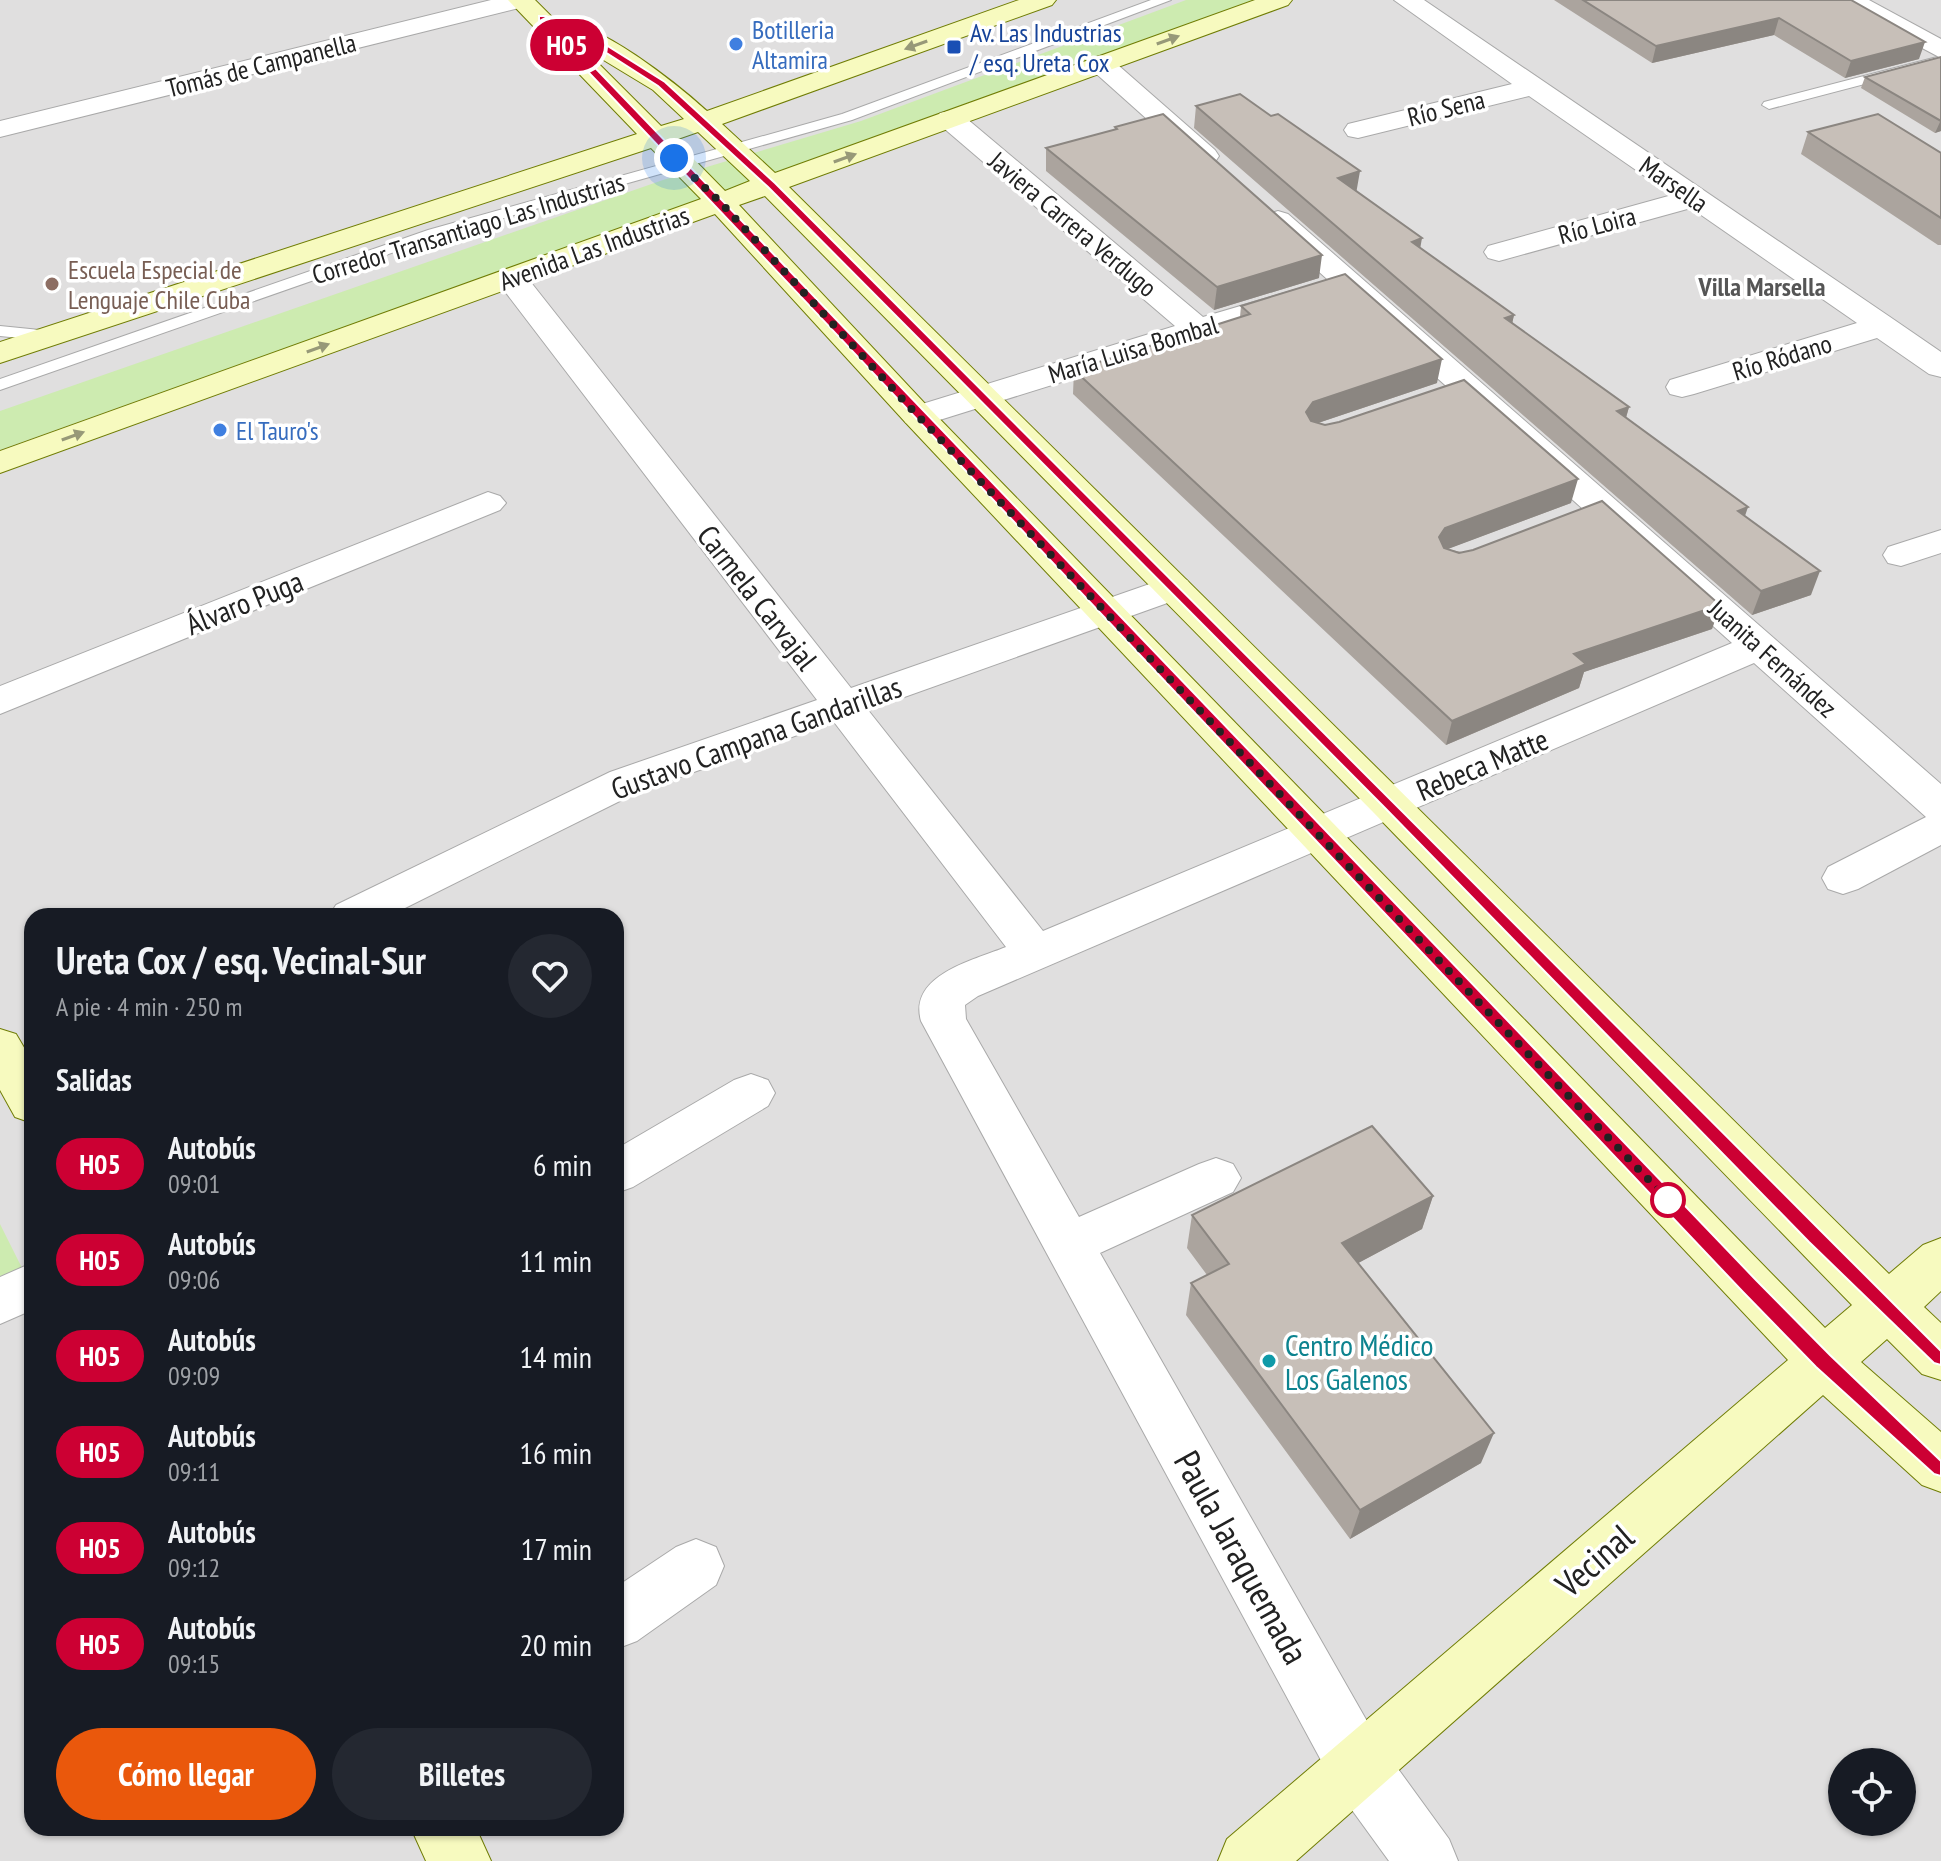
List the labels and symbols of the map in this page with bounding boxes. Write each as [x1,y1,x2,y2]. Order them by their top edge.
place label: Botilleria Altamira [752,13,834,76]
place label: Av. Las Industrias / esq. Ureta Cox [969,16,1122,79]
line badge: H05 [521,19,613,71]
street label: Tomás de Campanella [163,25,359,105]
one-way arrow [1156,33,1180,45]
marker: Botilleria Altamira [727,35,745,53]
marker: Av. Las Industrias / esq. Ureta Cox [945,38,963,56]
one-way arrow [904,40,928,52]
street label: Río Sena [1404,82,1488,134]
your location [654,138,694,178]
street label: Javiera Carrera Verdugo [982,143,1164,304]
street label: Marsella [1633,149,1715,219]
one-way arrow [833,151,857,164]
street label: Corredor Transantiago Las Industrias [308,165,628,291]
street label: Avenida Las Industrias [495,198,693,298]
street label: Río Loira [1555,199,1639,251]
place label: Escuela Especial de Lenguaje Chile Cuba [68,253,250,316]
district label: Villa Marsella [1698,270,1825,303]
marker: Escuela Especial de Lenguaje Chile Cuba [43,275,61,293]
street label: María Luisa Bombal [1044,308,1222,390]
street label: Río Ródano [1728,326,1836,388]
one-way arrow [306,341,330,354]
place label: El Tauro's [236,414,318,447]
marker: El Tauro's [211,421,229,439]
one-way arrow [62,430,86,442]
street label: Carmela Carvajal [689,517,827,677]
street label: Álvaro Puga [180,561,308,643]
street label: Juanita Fernández [1701,591,1844,724]
street label: Gustavo Campana Gandarillas [605,666,907,808]
street label: Rebeca Matte [1410,719,1554,809]
unlabelled marker [1651,1183,1685,1217]
place label: Centro Médico Los Galenos [1285,1325,1433,1398]
marker: Centro Médico Los Galenos [1260,1352,1278,1370]
street label: Paula Jaraquemada [1164,1442,1320,1672]
street label: Vecinal [1544,1513,1643,1607]

